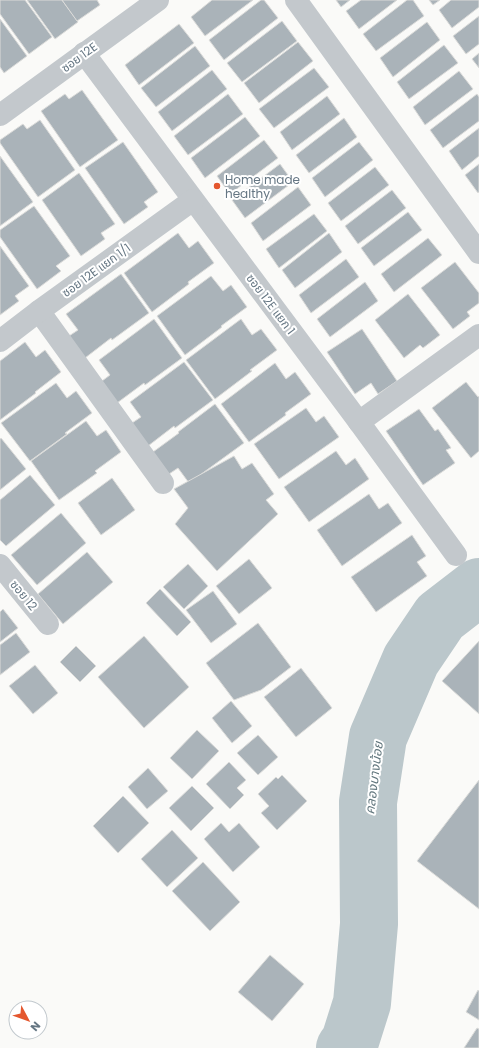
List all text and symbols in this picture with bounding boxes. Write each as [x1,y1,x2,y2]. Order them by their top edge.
street label: ซอย 12E [58,38,100,76]
place label: Home made healthy [225,171,300,202]
marker: Home made healthy [212,181,222,191]
street label: ซอย 12E แยก 1/1 [58,239,134,301]
street label: ซอย 12E แยก 1 [243,270,299,338]
street label: ซอย 12 [6,576,42,614]
water label: คลองบางน้อย [360,739,388,815]
north arrow [8,1000,48,1040]
text: N [27,1018,44,1035]

